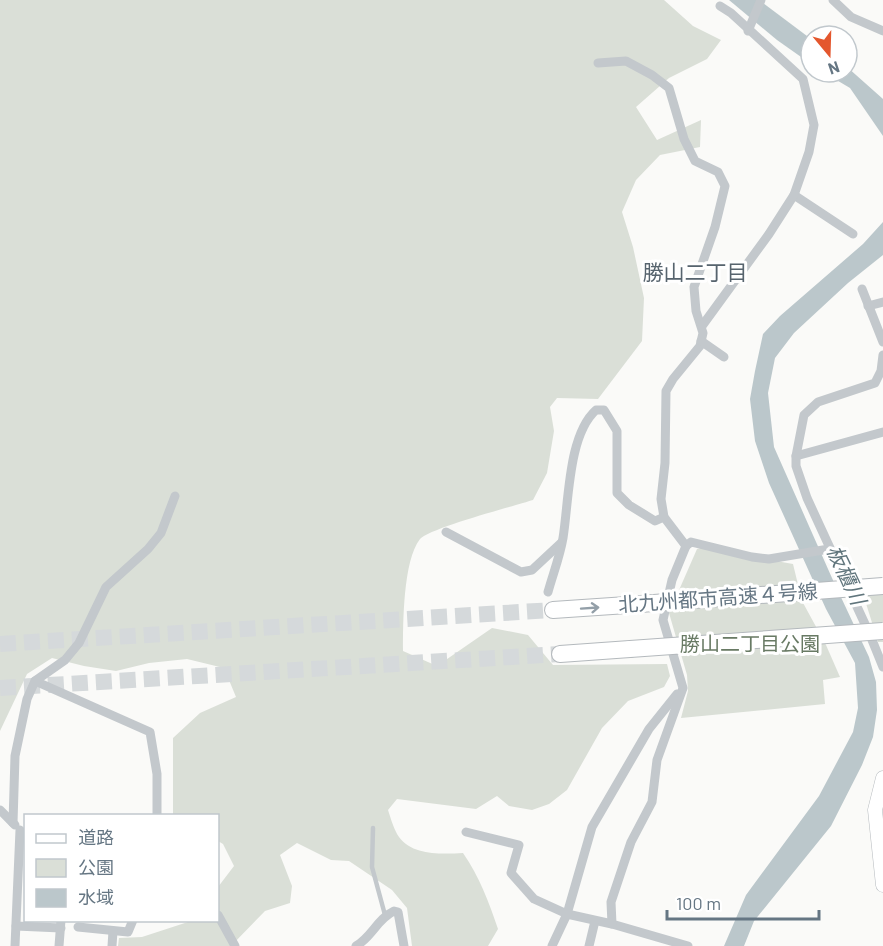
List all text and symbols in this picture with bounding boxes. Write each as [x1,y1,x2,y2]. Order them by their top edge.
north arrow [799,24,859,84]
text: N [826,58,842,79]
district label: 勝山二丁目 [643,259,748,284]
water label: 板櫃川 [823,541,873,610]
street label: 北九州都市高速４号線 [617,578,819,616]
one-way arrow [580,602,600,613]
park label: 勝山二丁目公園 [680,631,820,655]
legend [24,814,219,922]
text: 道路 [78,826,114,848]
text: 公園 [78,856,114,878]
scale bar [667,883,818,921]
text: 水域 [78,886,114,908]
text: 100 m [676,892,721,914]

